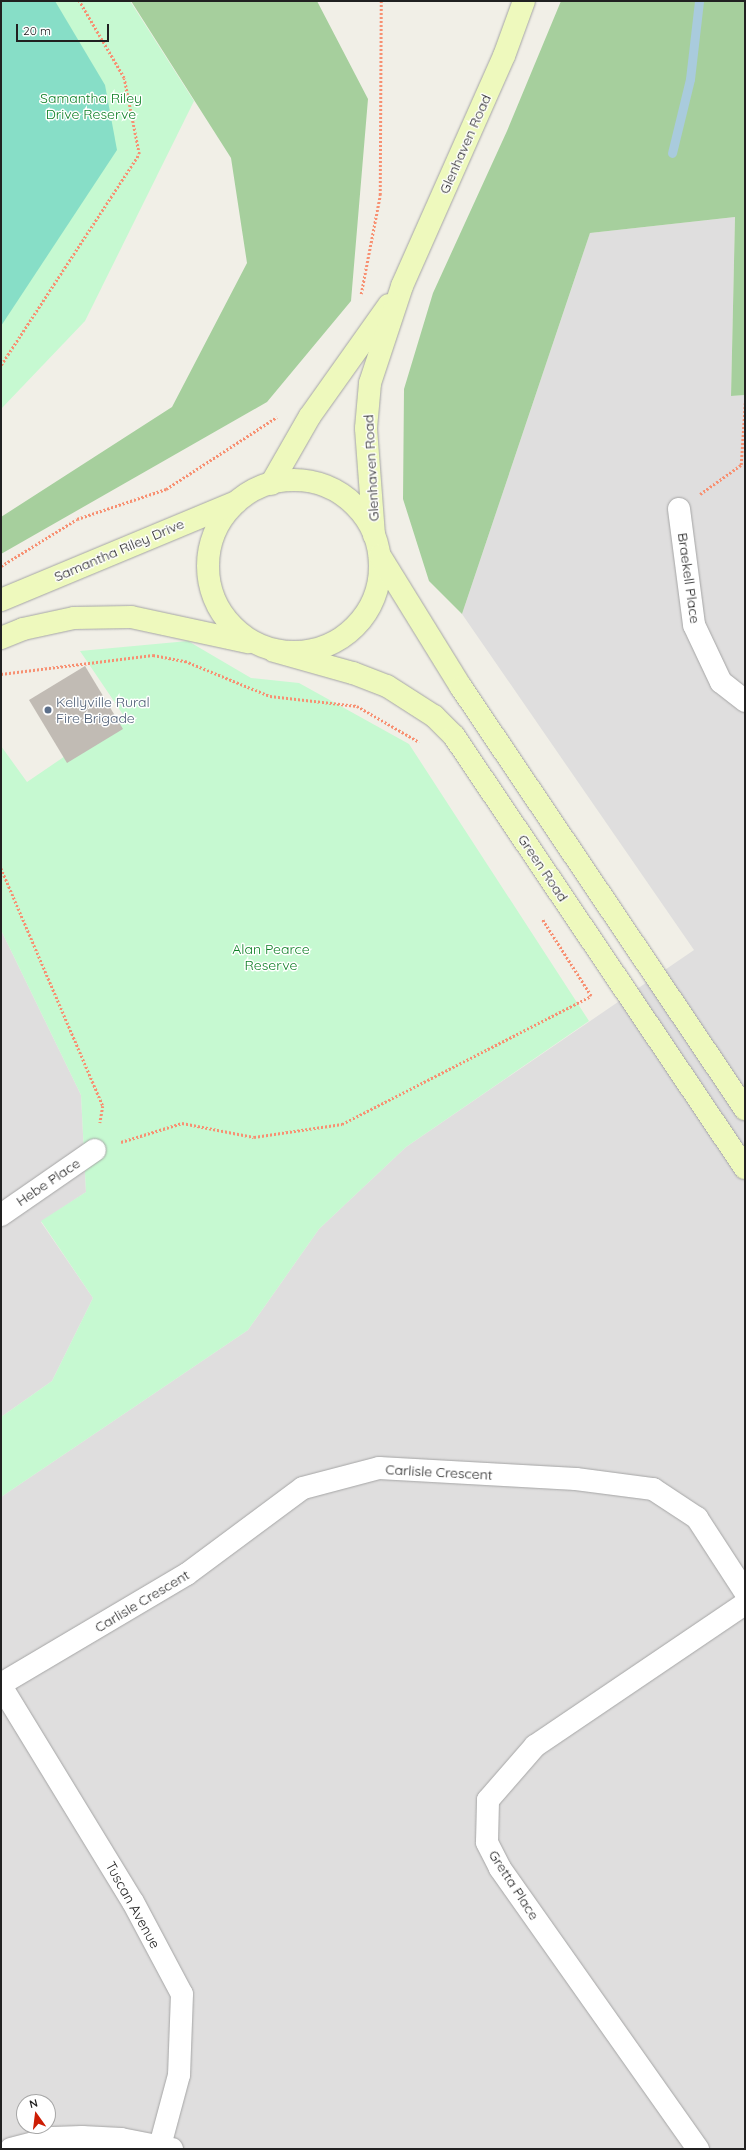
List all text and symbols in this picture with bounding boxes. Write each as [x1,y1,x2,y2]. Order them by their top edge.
scale bar [18,16,111,42]
text: 20 m [23,23,51,38]
park label: Samantha Riley Drive Reserve [40,90,142,122]
street label: Glenhaven Road [436,92,494,196]
street label: Glenhaven Road [360,414,382,522]
street label: Samantha Riley Drive [52,515,186,585]
street label: Braekell Place [674,532,704,624]
place label: Kellyville Rural Fire Brigade [56,694,150,726]
marker: Kellyville Rural Fire Brigade [43,705,53,715]
street label: Green Road [514,831,572,905]
park label: Alan Pearce Reserve [232,941,310,974]
street label: Hebe Place [13,1155,83,1209]
street label: Carlisle Crescent [385,1461,493,1483]
street label: Carlisle Crescent [92,1566,192,1636]
street label: Gretta Place [485,1847,543,1923]
street label: Tuscan Avenue [102,1859,164,1951]
north arrow [16,2094,56,2134]
text: N [28,2096,39,2111]

